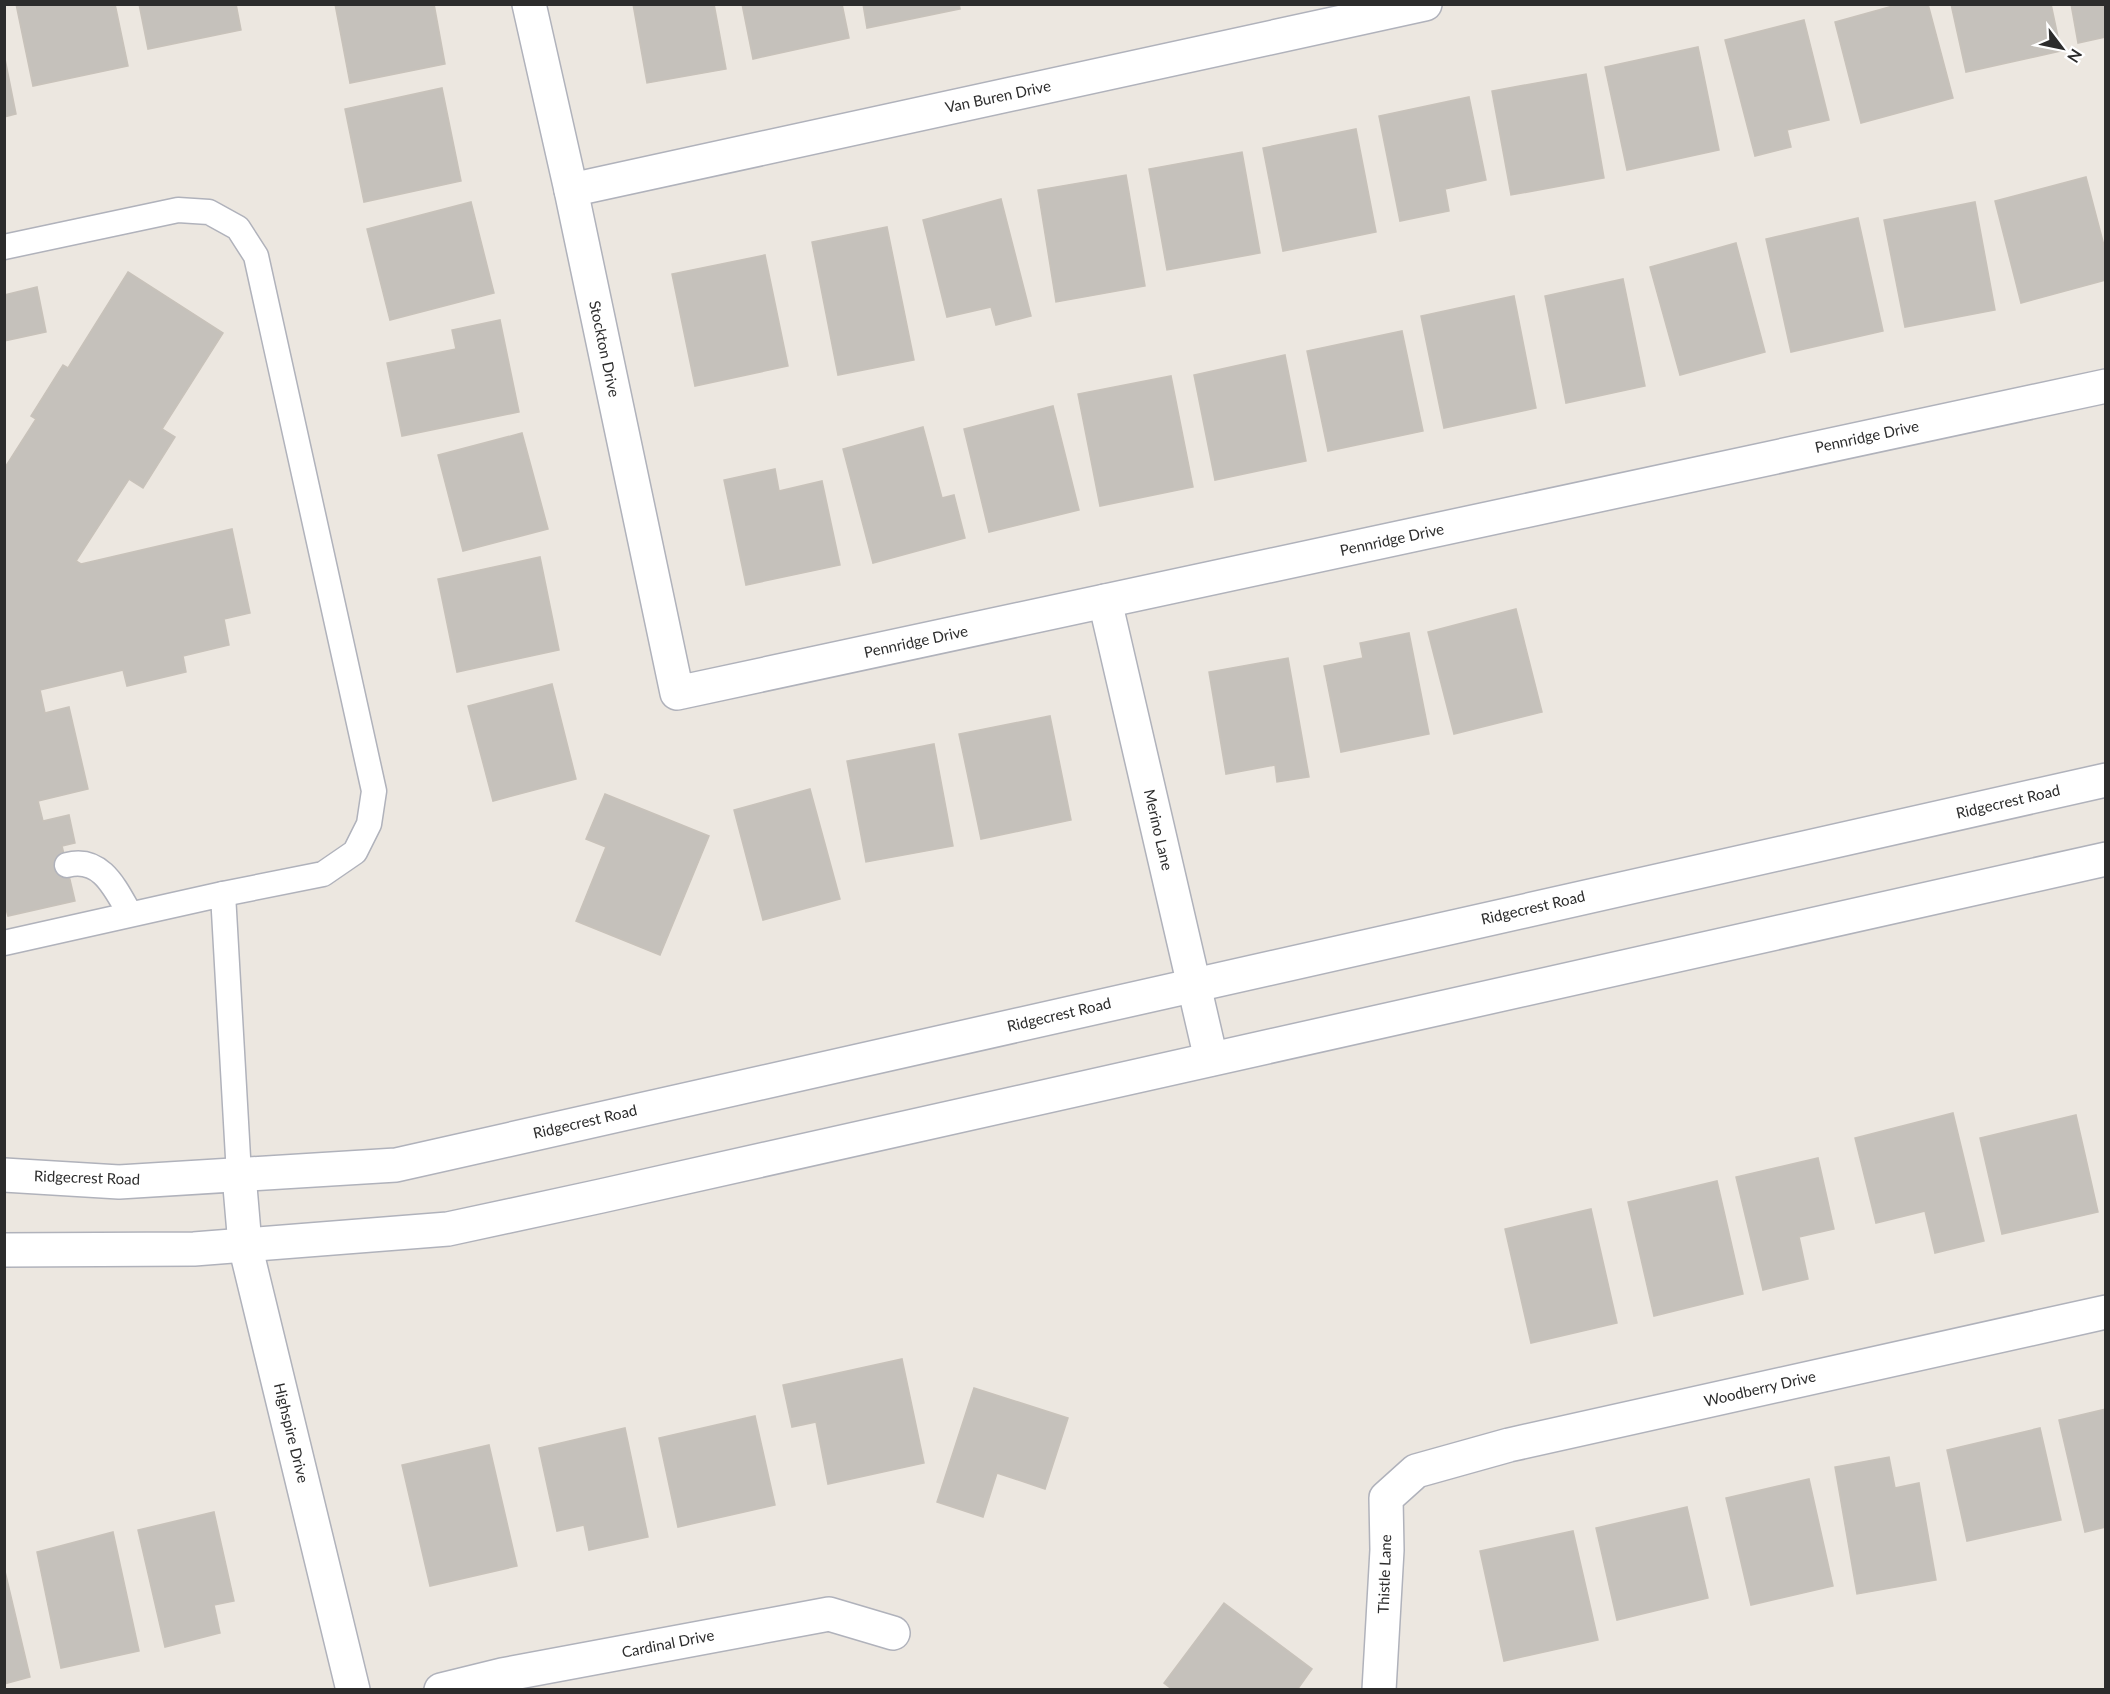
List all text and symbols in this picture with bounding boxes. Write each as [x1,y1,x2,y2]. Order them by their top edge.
north arrow [2032,18,2092,78]
text: N [2064,46,2086,66]
street label: Van Buren Drive [943,76,1052,116]
street label: Stockton Drive [586,299,624,399]
street label: Pennridge Drive [1813,416,1921,456]
street label: Pennridge Drive [1338,519,1446,559]
street label: Pennridge Drive [862,621,970,661]
street label: Ridgecrest Road [1954,780,2061,822]
street label: Merino Lane [1141,787,1177,872]
street label: Ridgecrest Road [1479,886,1586,928]
street label: Ridgecrest Road [1005,993,1112,1035]
street label: Ridgecrest Road [531,1100,638,1142]
street label: Ridgecrest Road [34,1166,140,1188]
street label: Woodberry Drive [1702,1366,1818,1410]
street label: Highspire Drive [271,1381,313,1485]
street label: Thistle Lane [1374,1534,1394,1614]
street label: Cardinal Drive [620,1625,716,1661]

